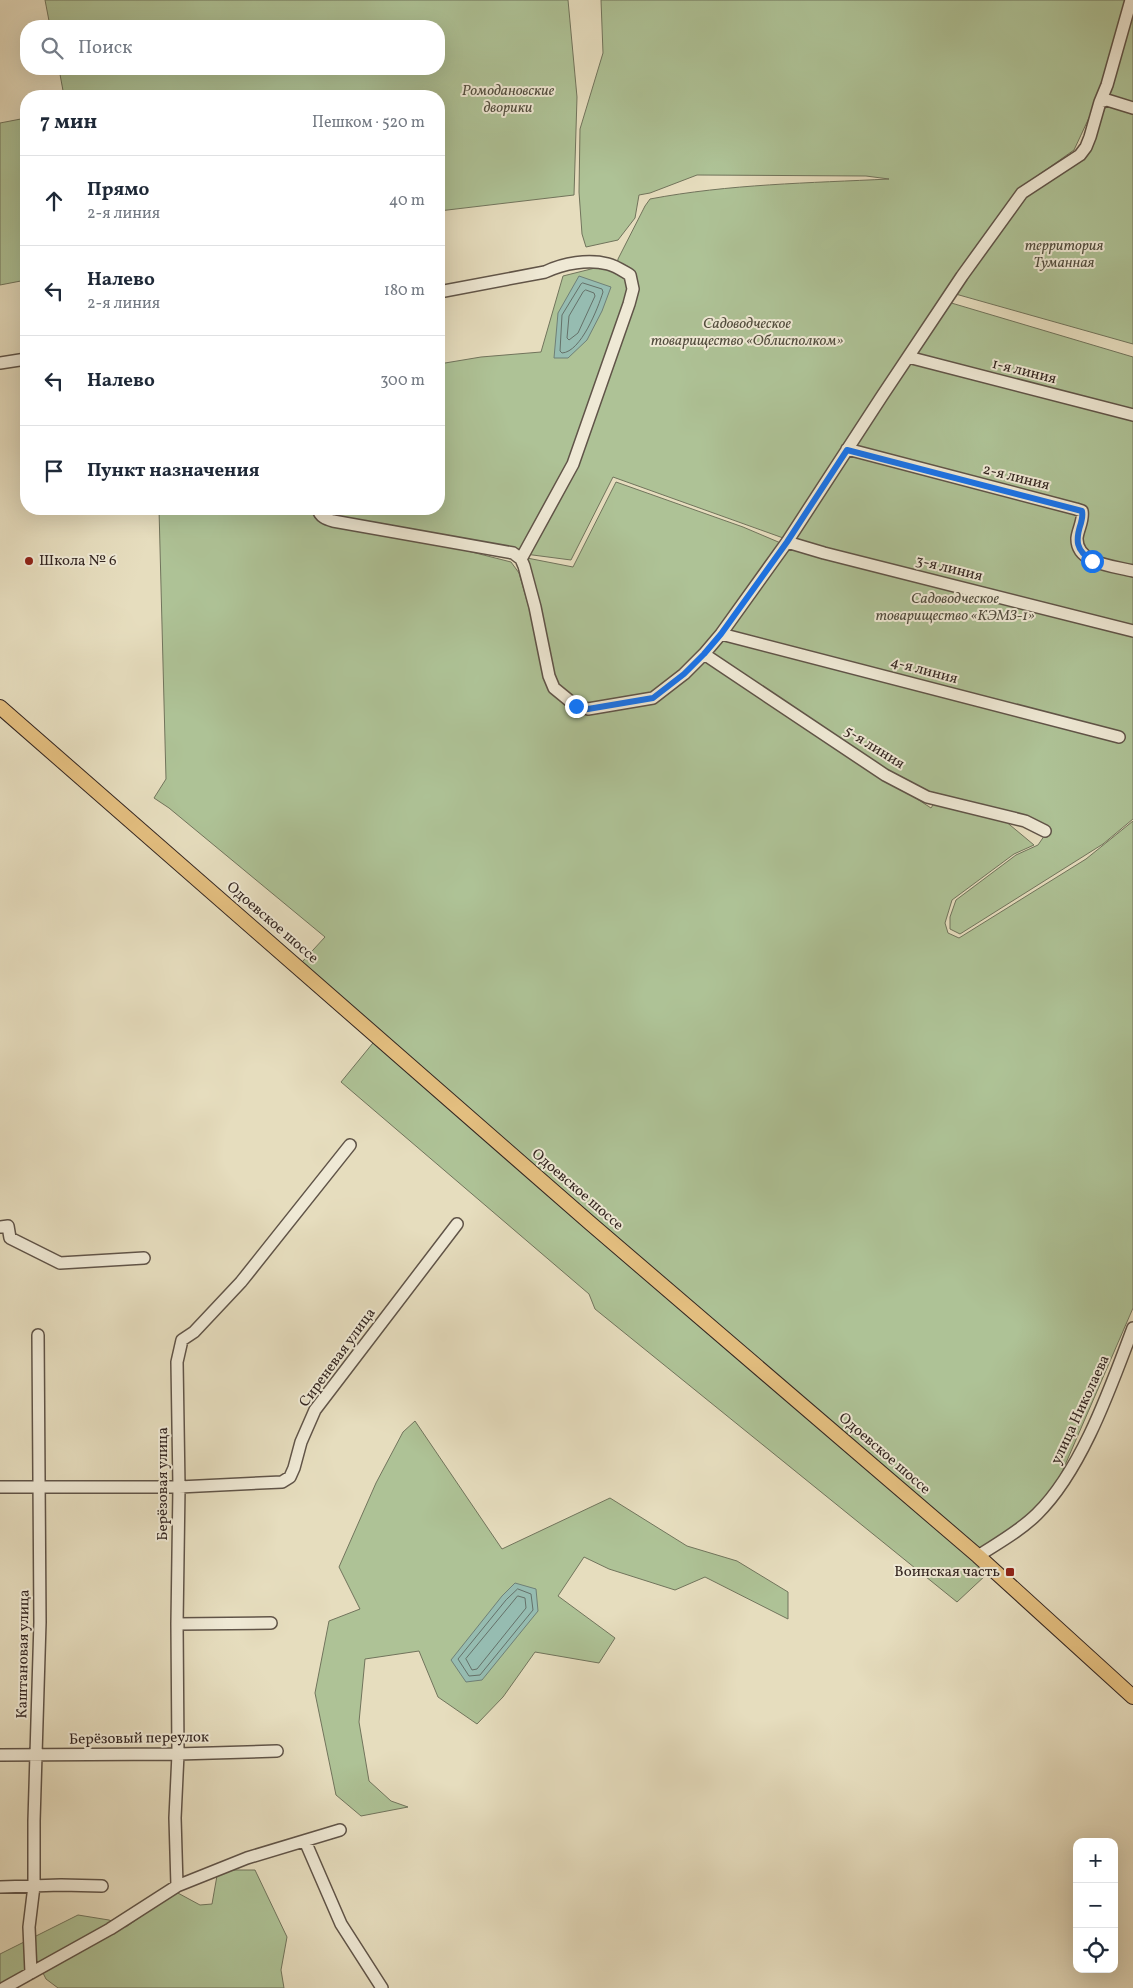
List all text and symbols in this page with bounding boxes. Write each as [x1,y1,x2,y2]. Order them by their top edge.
search box [20,20,445,75]
icon: search [38,34,66,62]
text: Поиск [78,35,132,61]
park label: Ромодановские дворики [462,81,555,119]
text: 7 мин [40,108,97,137]
text: Пешком · 520 m [312,112,425,134]
text: Прямо [87,177,149,203]
icon: ahead [40,187,68,215]
text: 40 m [389,190,425,212]
text: 2-я линия [87,203,160,225]
park label: территория Туманная [1025,236,1103,274]
text: Налево [87,267,155,293]
icon: left [40,277,68,305]
text: 180 m [384,280,425,302]
text: 2-я линия [87,293,160,315]
park label: Садоводческое товарищество «Облисполком» [651,314,844,352]
street label: 1-я линия [989,354,1059,390]
icon: left [40,367,68,395]
text: Налево [87,368,155,394]
text: 300 m [380,370,425,392]
icon: arrive [40,457,68,485]
text: Пункт назначения [87,458,260,484]
street label: 2-я линия [980,460,1052,497]
route start [1081,550,1104,573]
place label: Школа № 6 [39,551,117,572]
street label: 3-я линия [913,551,985,587]
marker: Школа № 6 [23,555,35,567]
park label: Садоводческое товарищество «КЭМЗ-1» [875,589,1035,627]
street label: 4-я линия [888,652,960,690]
route end [565,695,588,718]
street label: 5-я линия [840,721,908,775]
street label: Одоевское шоссе [221,877,323,969]
street label: Одоевское шоссе [526,1144,628,1236]
street label: Сиреневая улица [295,1304,381,1412]
street label: улица Николаева [1046,1352,1116,1468]
street label: Одоевское шоссе [833,1408,935,1500]
street label: Берёзовая улица [153,1427,174,1541]
place label: Воинская часть [894,1562,1000,1583]
marker: Воинская часть [1004,1566,1016,1578]
street label: Каштановая улица [12,1589,36,1719]
street label: Берёзовый переулок [69,1727,209,1751]
map controls [1073,1838,1118,1973]
button: + [1073,1838,1118,1883]
button: − [1073,1883,1118,1928]
button: locate [1073,1928,1118,1973]

